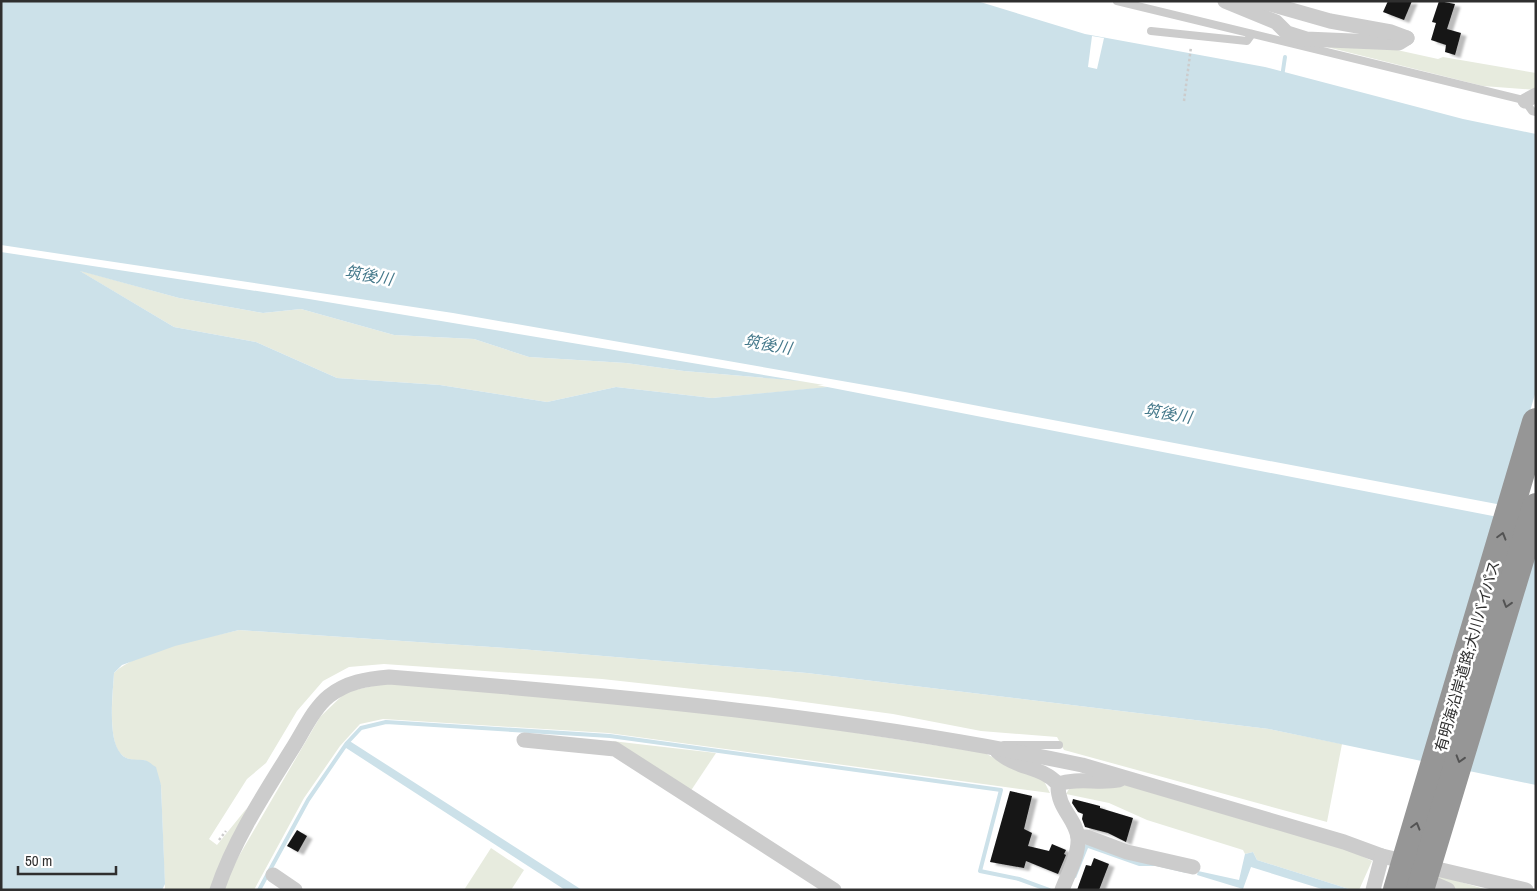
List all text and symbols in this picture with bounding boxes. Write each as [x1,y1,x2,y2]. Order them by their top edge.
water label: 筑後川 [343,260,397,290]
water label: 筑後川 [742,329,796,359]
water label: 筑後川 [1142,398,1196,428]
one-way arrow [1496,533,1506,541]
street label: 有明海沿岸道路;大川バイパス [1430,558,1504,754]
one-way arrow [1502,599,1512,607]
one-way arrow [1455,755,1465,763]
one-way arrow [1411,823,1421,831]
scale bar [18,844,115,876]
text: 50 m [25,850,52,871]

